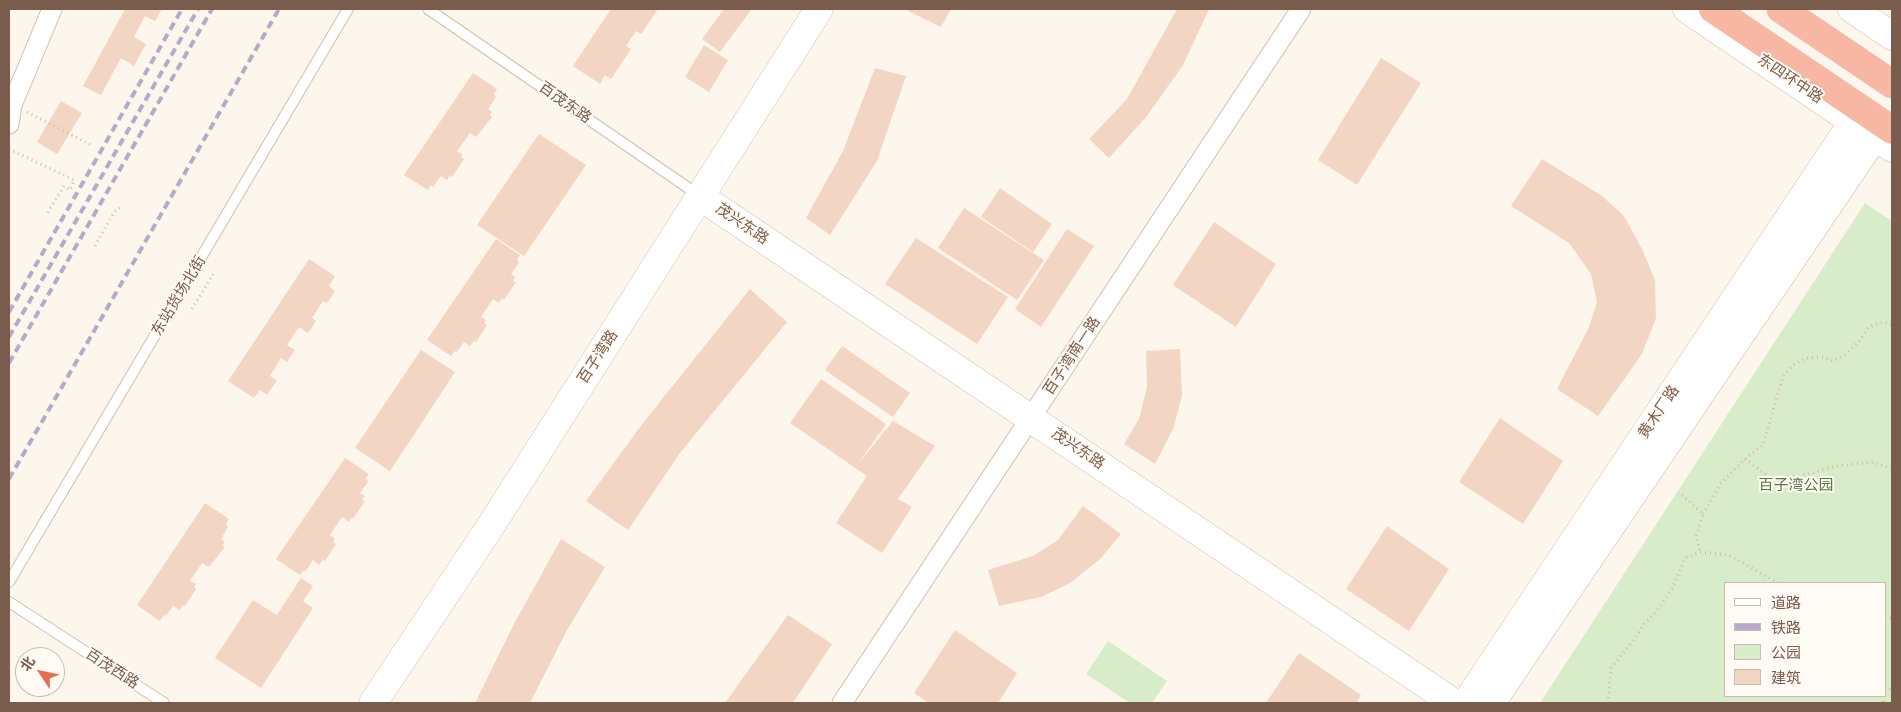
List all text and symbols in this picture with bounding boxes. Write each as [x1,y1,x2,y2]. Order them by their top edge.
street label: 东四环中路 [1754,51,1826,107]
street label: 百茂东路 [535,78,595,128]
street label: 茂兴东路 [712,200,772,248]
street label: 东站货场北街 [148,253,210,339]
street label: 百子湾南一路 [1040,313,1104,399]
street label: 百子湾路 [574,327,622,387]
street label: 黄木厂路 [1635,382,1683,442]
street label: 茂兴东路 [1048,425,1108,473]
park label: 百子湾公园 [1759,477,1833,495]
legend [1724,582,1886,697]
text: 道路 [1771,594,1801,612]
text: 铁路 [1771,619,1801,637]
text: 公园 [1771,644,1801,662]
street label: 百茂西路 [82,645,142,693]
north arrow [15,647,65,697]
text: 北 [17,653,39,674]
text: 建筑 [1771,669,1801,687]

